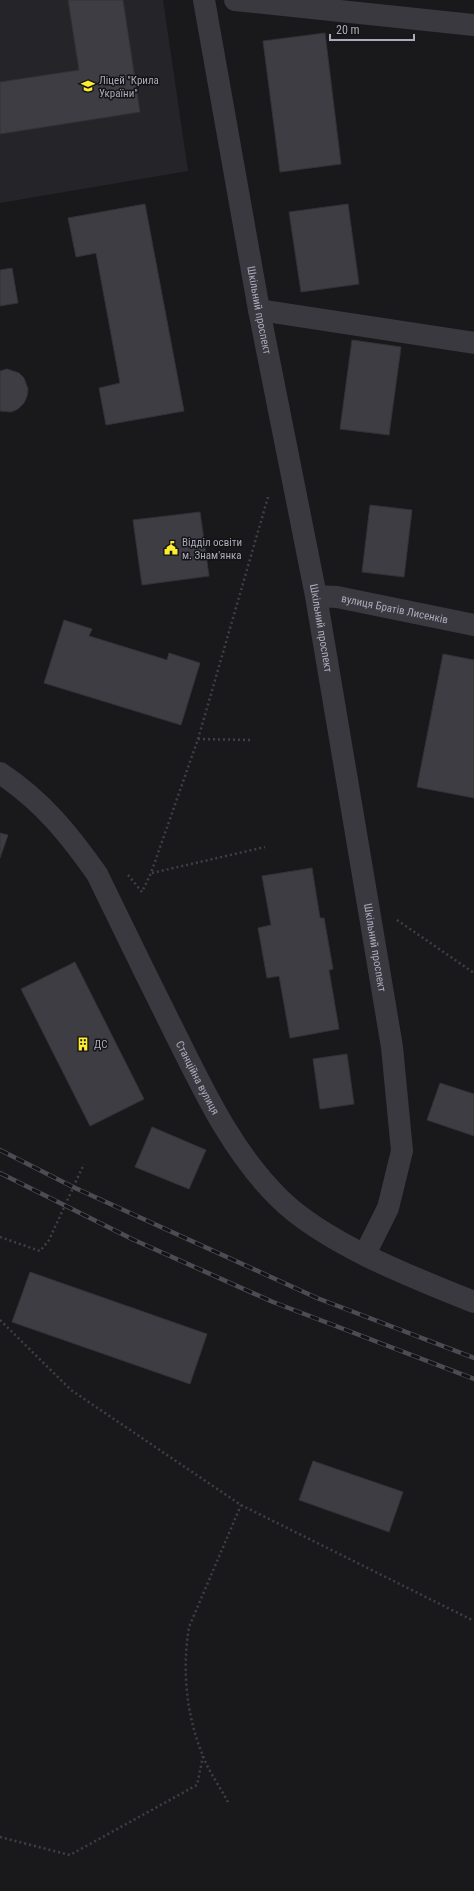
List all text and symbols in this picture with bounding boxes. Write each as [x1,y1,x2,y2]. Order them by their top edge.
scale bar [330,16,414,42]
text: 20 m [336,23,360,37]
place label: Ліцей "Крила України" [99,74,159,100]
school or university icon: Ліцей "Крила України" [80,78,96,94]
street label: Шкільний проспект [245,265,274,356]
place label: Відділ освіти м. Знам'янка [182,536,242,562]
public building icon: Відділ освіти м. Знам'янка [163,540,179,556]
street label: Шкільний проспект [307,583,335,674]
street label: вулиця Братів Лисенків [340,592,449,626]
street label: Шкільний проспект [361,902,389,993]
building icon: ДС [75,1036,91,1052]
place label: ДС [94,1038,107,1051]
street label: Станційна вулиця [173,1038,222,1117]

